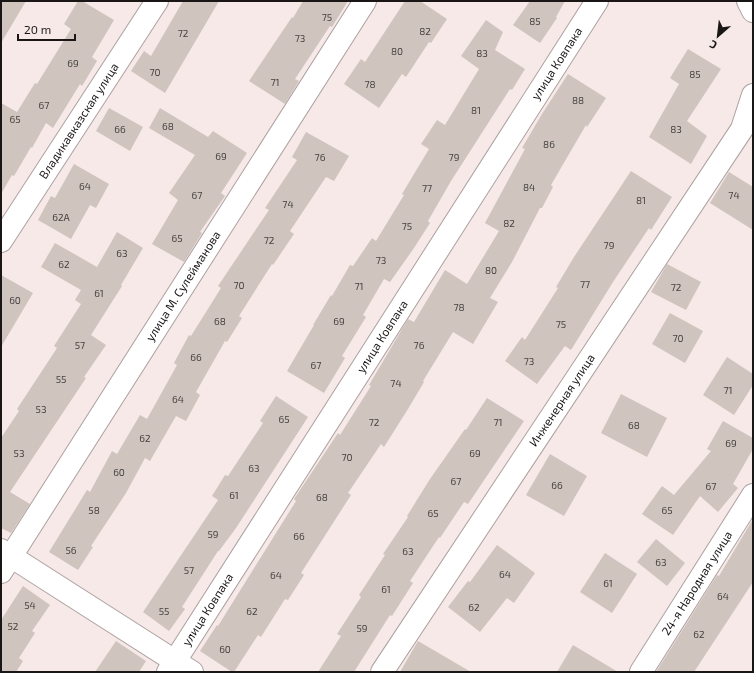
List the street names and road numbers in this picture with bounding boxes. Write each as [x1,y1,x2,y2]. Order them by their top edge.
street label: улица Ковпака [528,24,584,103]
street label: Владикавказская улица [35,60,121,181]
street label: улица М. Сулейманова [142,228,223,344]
street label: улица Ковпака [353,297,410,376]
street label: Инженерная улица [526,351,597,449]
street label: 24-я Народная улица [658,528,734,637]
street label: улица Ковпака [179,570,235,649]

